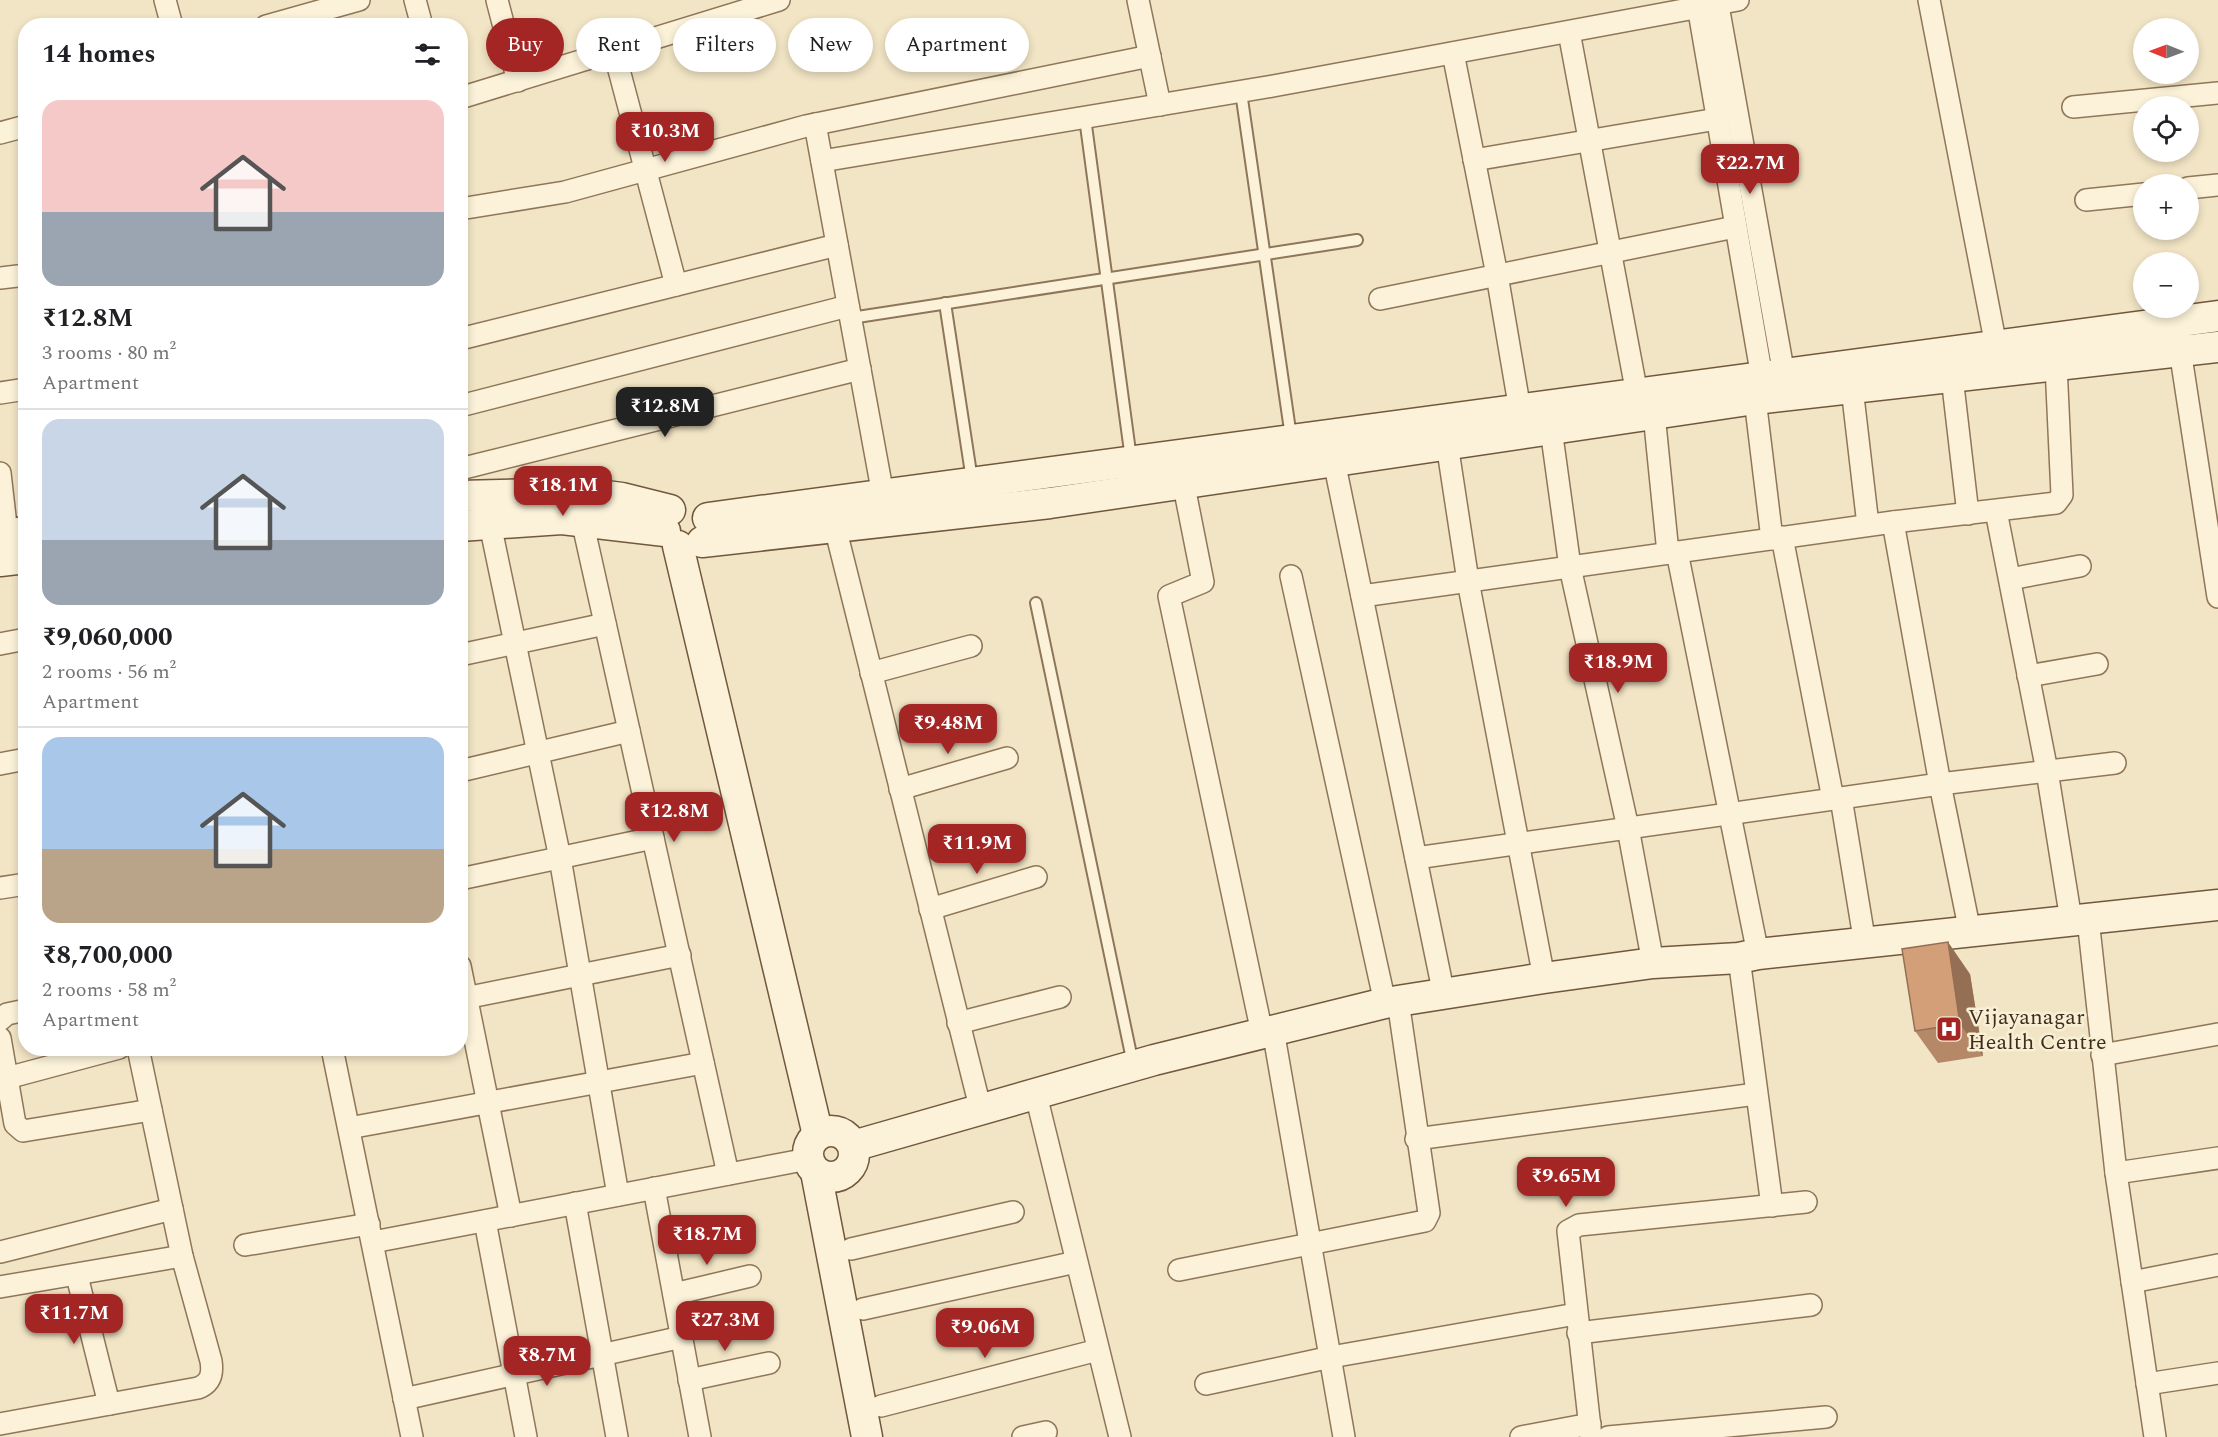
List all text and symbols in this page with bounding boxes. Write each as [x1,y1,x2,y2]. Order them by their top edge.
chip: Buy [486,18,564,72]
chip: Rent [576,18,661,72]
chip: Filters [673,18,776,72]
chip: New [788,18,873,72]
chip: Apartment [885,18,1029,72]
north arrow [2133,18,2199,84]
map controls [2133,18,2199,318]
text: 14 homes [42,34,156,74]
icon: filters [411,38,444,71]
button: locate [2133,96,2199,162]
pin: ₹10.3M [616,112,714,163]
text: ₹10.3M [630,116,700,146]
icon: home [189,139,297,247]
pin: ₹22.7M [1701,144,1799,195]
text: ₹22.7M [1715,148,1785,178]
button: + [2133,174,2199,240]
button: − [2133,252,2199,318]
text: ₹12.8M [42,298,133,338]
text: 3 rooms · 80 m² [42,338,176,368]
text: Apartment [42,368,139,398]
pin: ₹12.8M [616,387,714,438]
text: ₹12.8M [630,391,700,421]
icon: home [189,458,297,566]
pin: ₹18.1M [514,466,612,517]
text: ₹18.1M [528,470,598,500]
text: ₹9,060,000 [42,617,173,657]
pin: ₹18.9M [1569,643,1667,694]
text: ₹18.9M [1583,647,1653,677]
text: 2 rooms · 56 m² [42,657,176,687]
text: Apartment [42,687,139,717]
pin: ₹9.48M [899,704,997,755]
text: ₹9.48M [913,708,983,738]
icon: home [189,776,297,884]
pin: ₹12.8M [625,792,723,843]
text: ₹12.8M [639,796,709,826]
pin: ₹11.9M [928,824,1026,875]
text: ₹11.9M [942,828,1012,858]
text: ₹8,700,000 [42,935,173,975]
text: 2 rooms · 58 m² [42,975,176,1005]
place label: Vijayanagar Health Centre [1968,1001,2107,1059]
text: Apartment [42,1005,139,1035]
hospital icon: Vijayanagar Health Centre [1934,1014,1964,1044]
pin: ₹9.65M [1517,1157,1615,1208]
text: ₹9.65M [1531,1161,1601,1191]
pin: ₹18.7M [658,1215,756,1266]
text: ₹18.7M [672,1219,742,1249]
pin: ₹11.7M [25,1294,123,1345]
text: ₹11.7M [39,1298,109,1328]
pin: ₹27.3M [676,1301,774,1352]
text: ₹27.3M [690,1305,760,1335]
pin: ₹9.06M [936,1308,1034,1359]
text: ₹9.06M [950,1312,1020,1342]
pin: ₹8.7M [505,1336,589,1387]
text: ₹8.7M [518,1340,576,1370]

